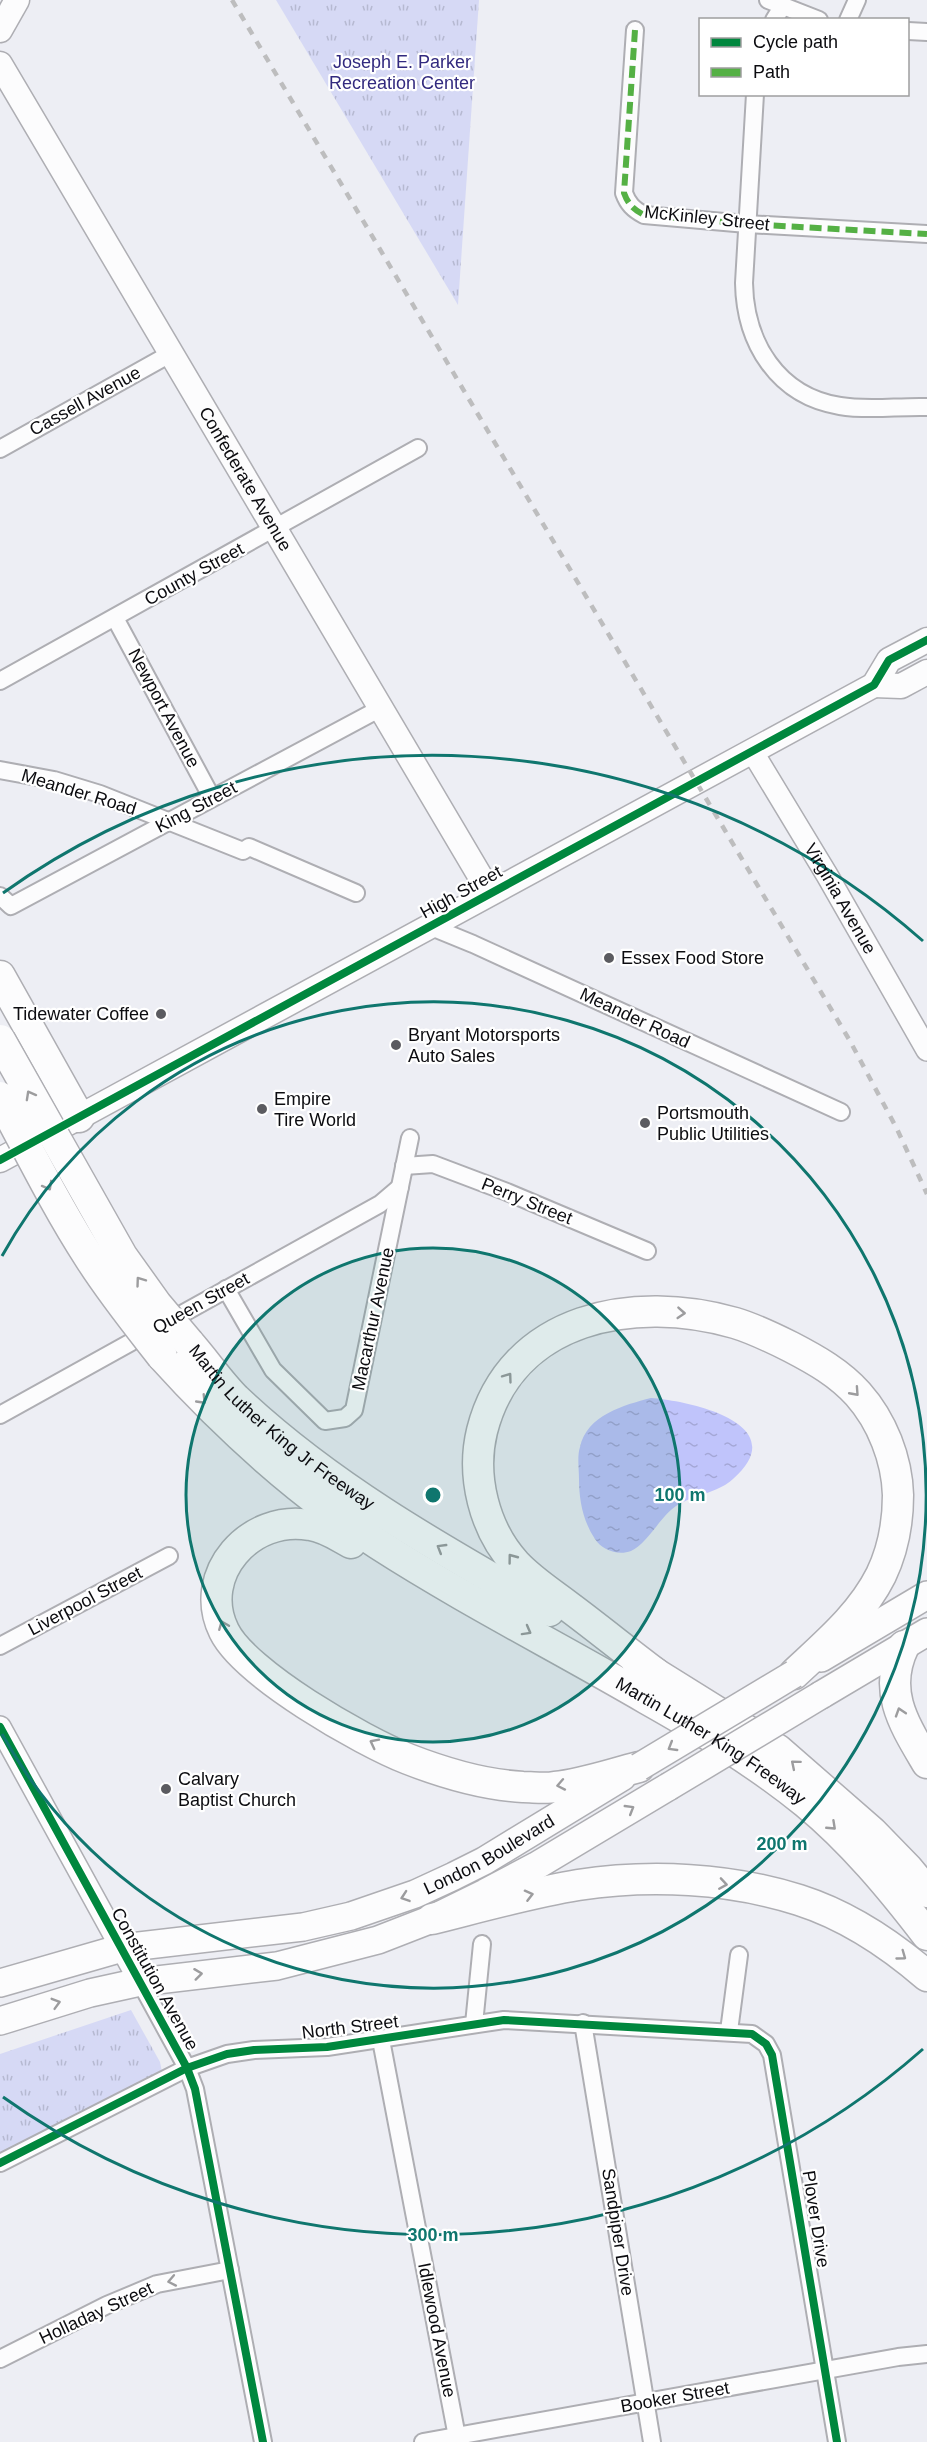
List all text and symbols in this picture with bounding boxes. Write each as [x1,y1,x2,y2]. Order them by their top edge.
legend [699,18,909,96]
text: Cycle path [753,32,838,52]
park label: Joseph E. Parker Recreation Center [329,52,475,93]
text: Path [753,62,790,82]
street label: McKinley Street [643,201,771,235]
street label: Cassell Avenue [26,362,144,440]
street label: Confederate Avenue [195,403,296,555]
street label: County Street [141,539,247,609]
street label: Newport Avenue [124,645,204,771]
street label: Meander Road [19,765,139,819]
street label: King Street [152,777,240,837]
street label: Virginia Avenue [800,840,880,958]
street label: High Street [417,861,505,923]
place label: Essex Food Store [621,948,764,968]
marker: Essex Food Store [602,951,616,965]
street label: Meander Road [577,984,693,1052]
place label: Tidewater Coffee [13,1004,149,1024]
marker: Tidewater Coffee [154,1007,168,1021]
place label: Bryant Motorsports Auto Sales [408,1025,560,1066]
marker: Bryant Motorsports Auto Sales [389,1038,403,1052]
place label: Empire Tire World [274,1089,356,1130]
one-way arrow [26,1091,37,1101]
marker: Empire Tire World [255,1102,269,1116]
place label: Portsmouth Public Utilities [657,1103,769,1144]
marker: Portsmouth Public Utilities [638,1116,652,1130]
street label: Perry Street [479,1174,575,1228]
one-way arrow [41,1180,52,1190]
street label: Macarthur Avenue [348,1246,398,1392]
street label: Queen Street [149,1268,253,1338]
one-way arrow [136,1276,147,1287]
one-way arrow [677,1307,686,1320]
street label: Martin Luther King Jr Freeway [185,1341,378,1514]
one-way arrow [500,1373,511,1384]
one-way arrow [848,1385,859,1396]
one-way arrow [194,1392,205,1403]
centre of rings [423,1485,443,1505]
text: 100 m [654,1485,706,1505]
one-way arrow [437,1544,447,1556]
one-way arrow [508,1553,519,1564]
street label: Liverpool Street [25,1563,145,1639]
one-way arrow [218,1621,230,1632]
one-way arrow [521,1623,531,1635]
street label: Martin Luther King Freeway [612,1673,810,1809]
one-way arrow [895,1707,907,1718]
one-way arrow [370,1738,381,1750]
one-way arrow [668,1740,678,1752]
one-way arrow [791,1760,802,1771]
place label: Calvary Baptist Church [178,1769,296,1810]
one-way arrow [557,1778,567,1791]
marker: Calvary Baptist Church [159,1782,173,1796]
one-way arrow [624,1805,634,1817]
street label: London Boulevard [421,1811,558,1899]
one-way arrow [824,1819,835,1830]
text: 200 m [756,1834,808,1854]
one-way arrow [718,1878,728,1890]
one-way arrow [400,1890,411,1903]
one-way arrow [524,1890,534,1903]
street label: Constitution Avenue [108,1904,202,2054]
one-way arrow [895,1948,906,1959]
one-way arrow [193,1969,202,1981]
one-way arrow [50,1998,60,2010]
street label: North Street [301,2011,399,2043]
street label: Sandpiper Drive [598,2167,638,2297]
street label: Plover Drive [798,2169,834,2269]
text: 300 m [407,2225,459,2245]
street label: Idlewood Avenue [414,2261,460,2399]
one-way arrow [168,2274,178,2287]
street label: Holladay Street [36,2278,156,2348]
street label: Booker Street [619,2378,731,2416]

